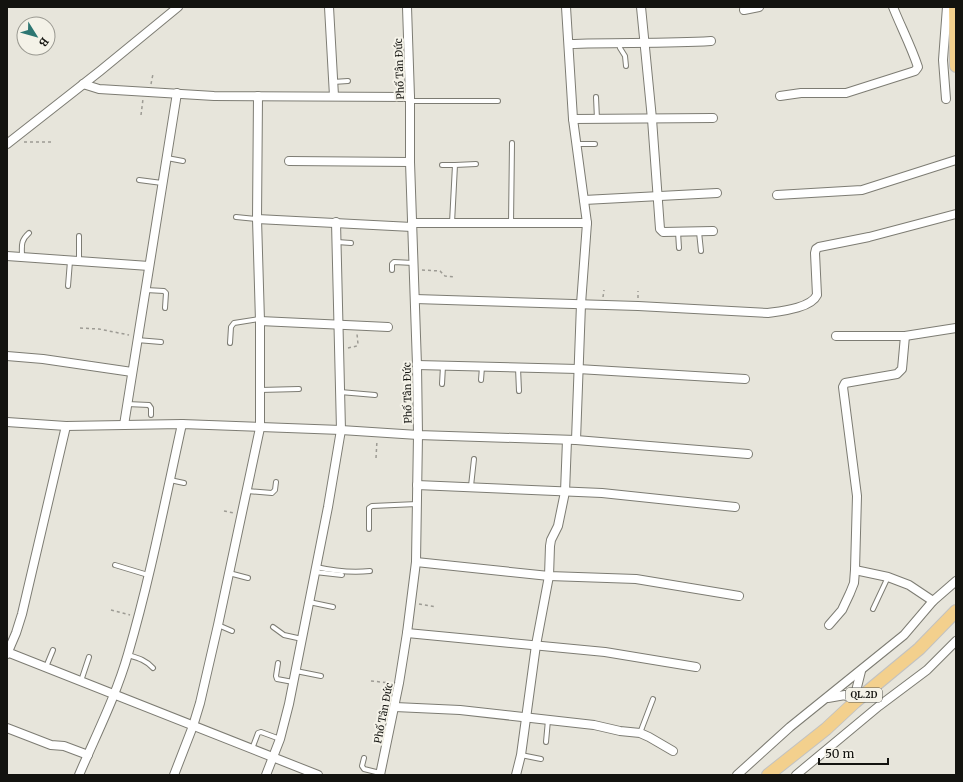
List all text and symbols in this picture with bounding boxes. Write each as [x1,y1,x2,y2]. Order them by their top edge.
north arrow [16,16,56,56]
text: B [36,35,52,50]
street label: Phố Tân Đức [392,38,407,100]
street label: Phố Tân Đức [400,362,415,424]
street label: Phố Tân Đức [371,682,396,744]
road number: QL.2D [846,688,882,702]
scale bar [819,740,888,766]
text: 50 m [825,746,854,761]

